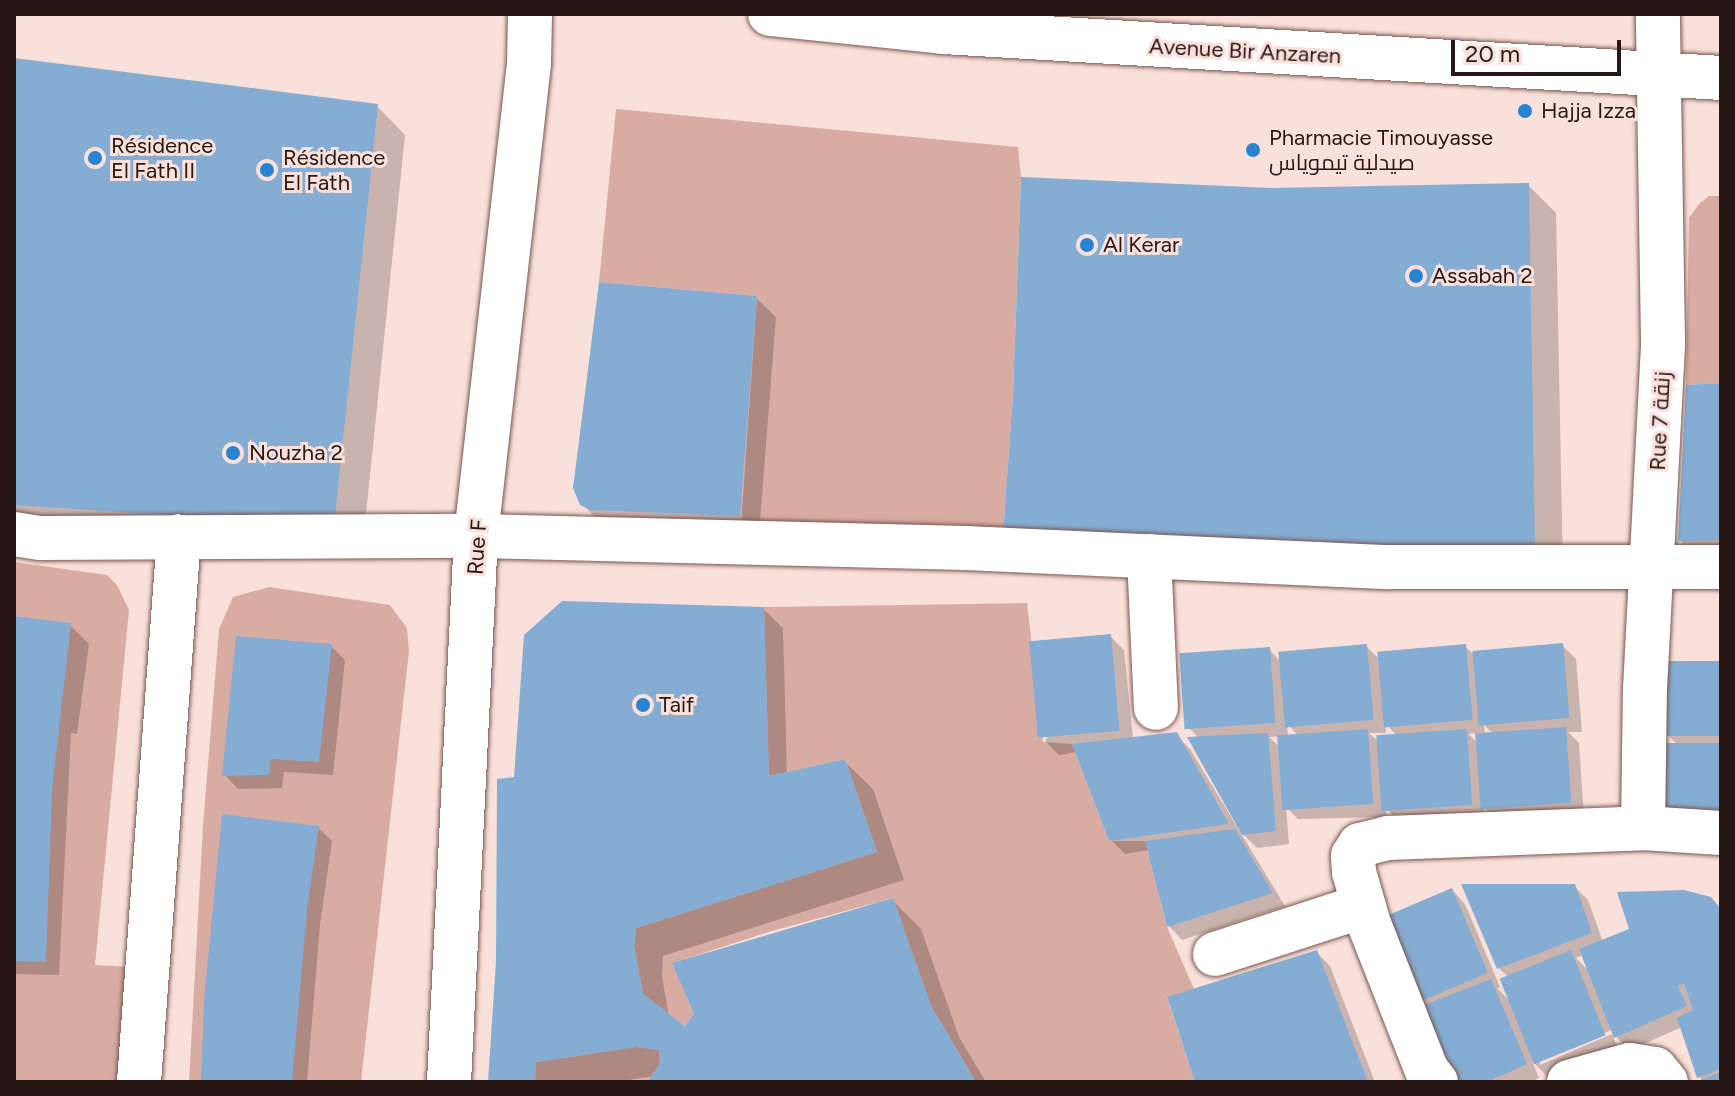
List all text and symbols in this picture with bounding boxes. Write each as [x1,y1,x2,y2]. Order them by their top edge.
scale bar [1455,24,1625,74]
street label: Avenue Bir Anzaren [1148,33,1342,69]
text: 20 m [1465,39,1520,68]
place label: Hajja Izza [1541,98,1636,124]
marker: Hajja Izza [1516,102,1534,120]
place label: Pharmacie Timouyasse صيدلية تيموياس [1269,124,1493,176]
place label: Résidence El Fath II [111,132,213,184]
marker: Pharmacie Timouyasse صيدلية تيموياس [1244,141,1262,159]
place label: Résidence El Fath [283,144,385,196]
marker: Résidence El Fath II [86,149,104,167]
marker: Résidence El Fath [258,161,276,179]
place label: Al Kerar [1103,232,1180,258]
marker: Al Kerar [1078,236,1096,254]
place label: Assabah 2 [1432,263,1533,289]
marker: Assabah 2 [1407,267,1425,285]
street label: Rue 7 زنقة [1644,371,1676,471]
place label: Nouzha 2 [249,440,343,466]
marker: Nouzha 2 [224,444,242,462]
street label: Rue F [462,518,492,576]
place label: Taif [659,692,694,718]
marker: Taif [634,696,652,714]

